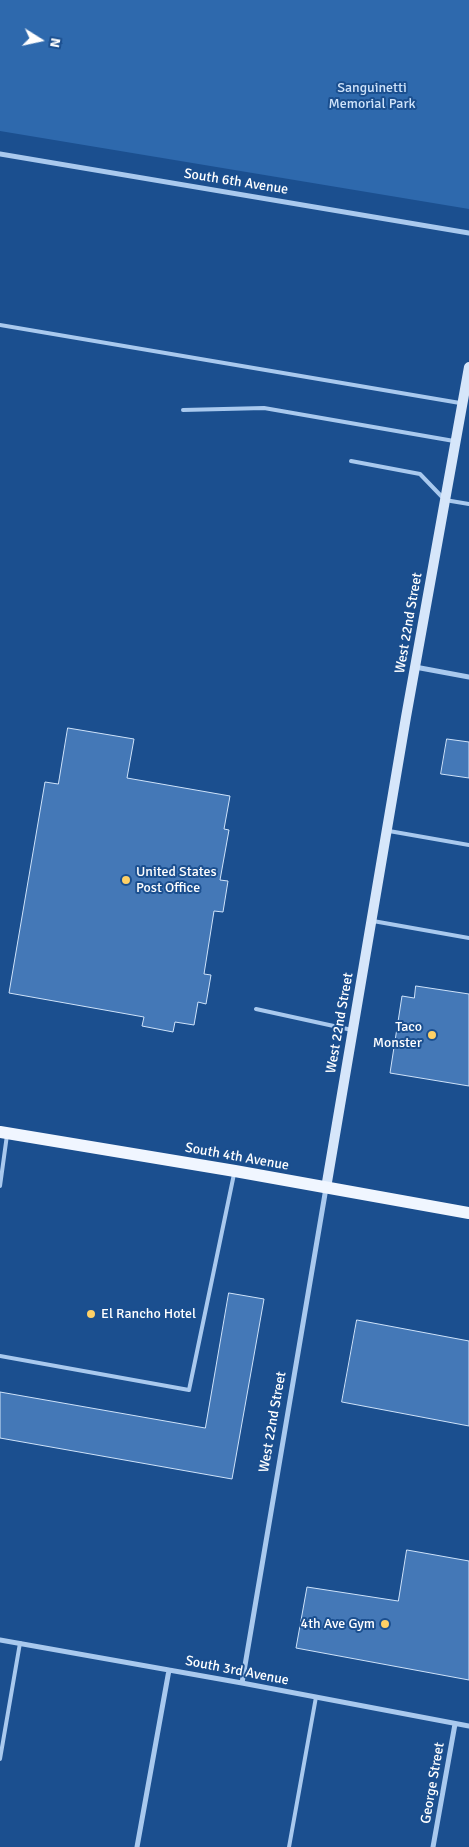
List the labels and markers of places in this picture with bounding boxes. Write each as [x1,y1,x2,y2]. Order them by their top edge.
place label: United States Post Office [136,864,217,896]
marker: United States Post Office [120,874,132,886]
place label: Taco Monster [373,1019,422,1052]
marker: Taco Monster [426,1029,438,1041]
place label: El Rancho Hotel [101,1306,196,1322]
marker: El Rancho Hotel [85,1308,97,1320]
place label: 4th Ave Gym [301,1616,375,1632]
marker: 4th Ave Gym [379,1618,391,1630]

